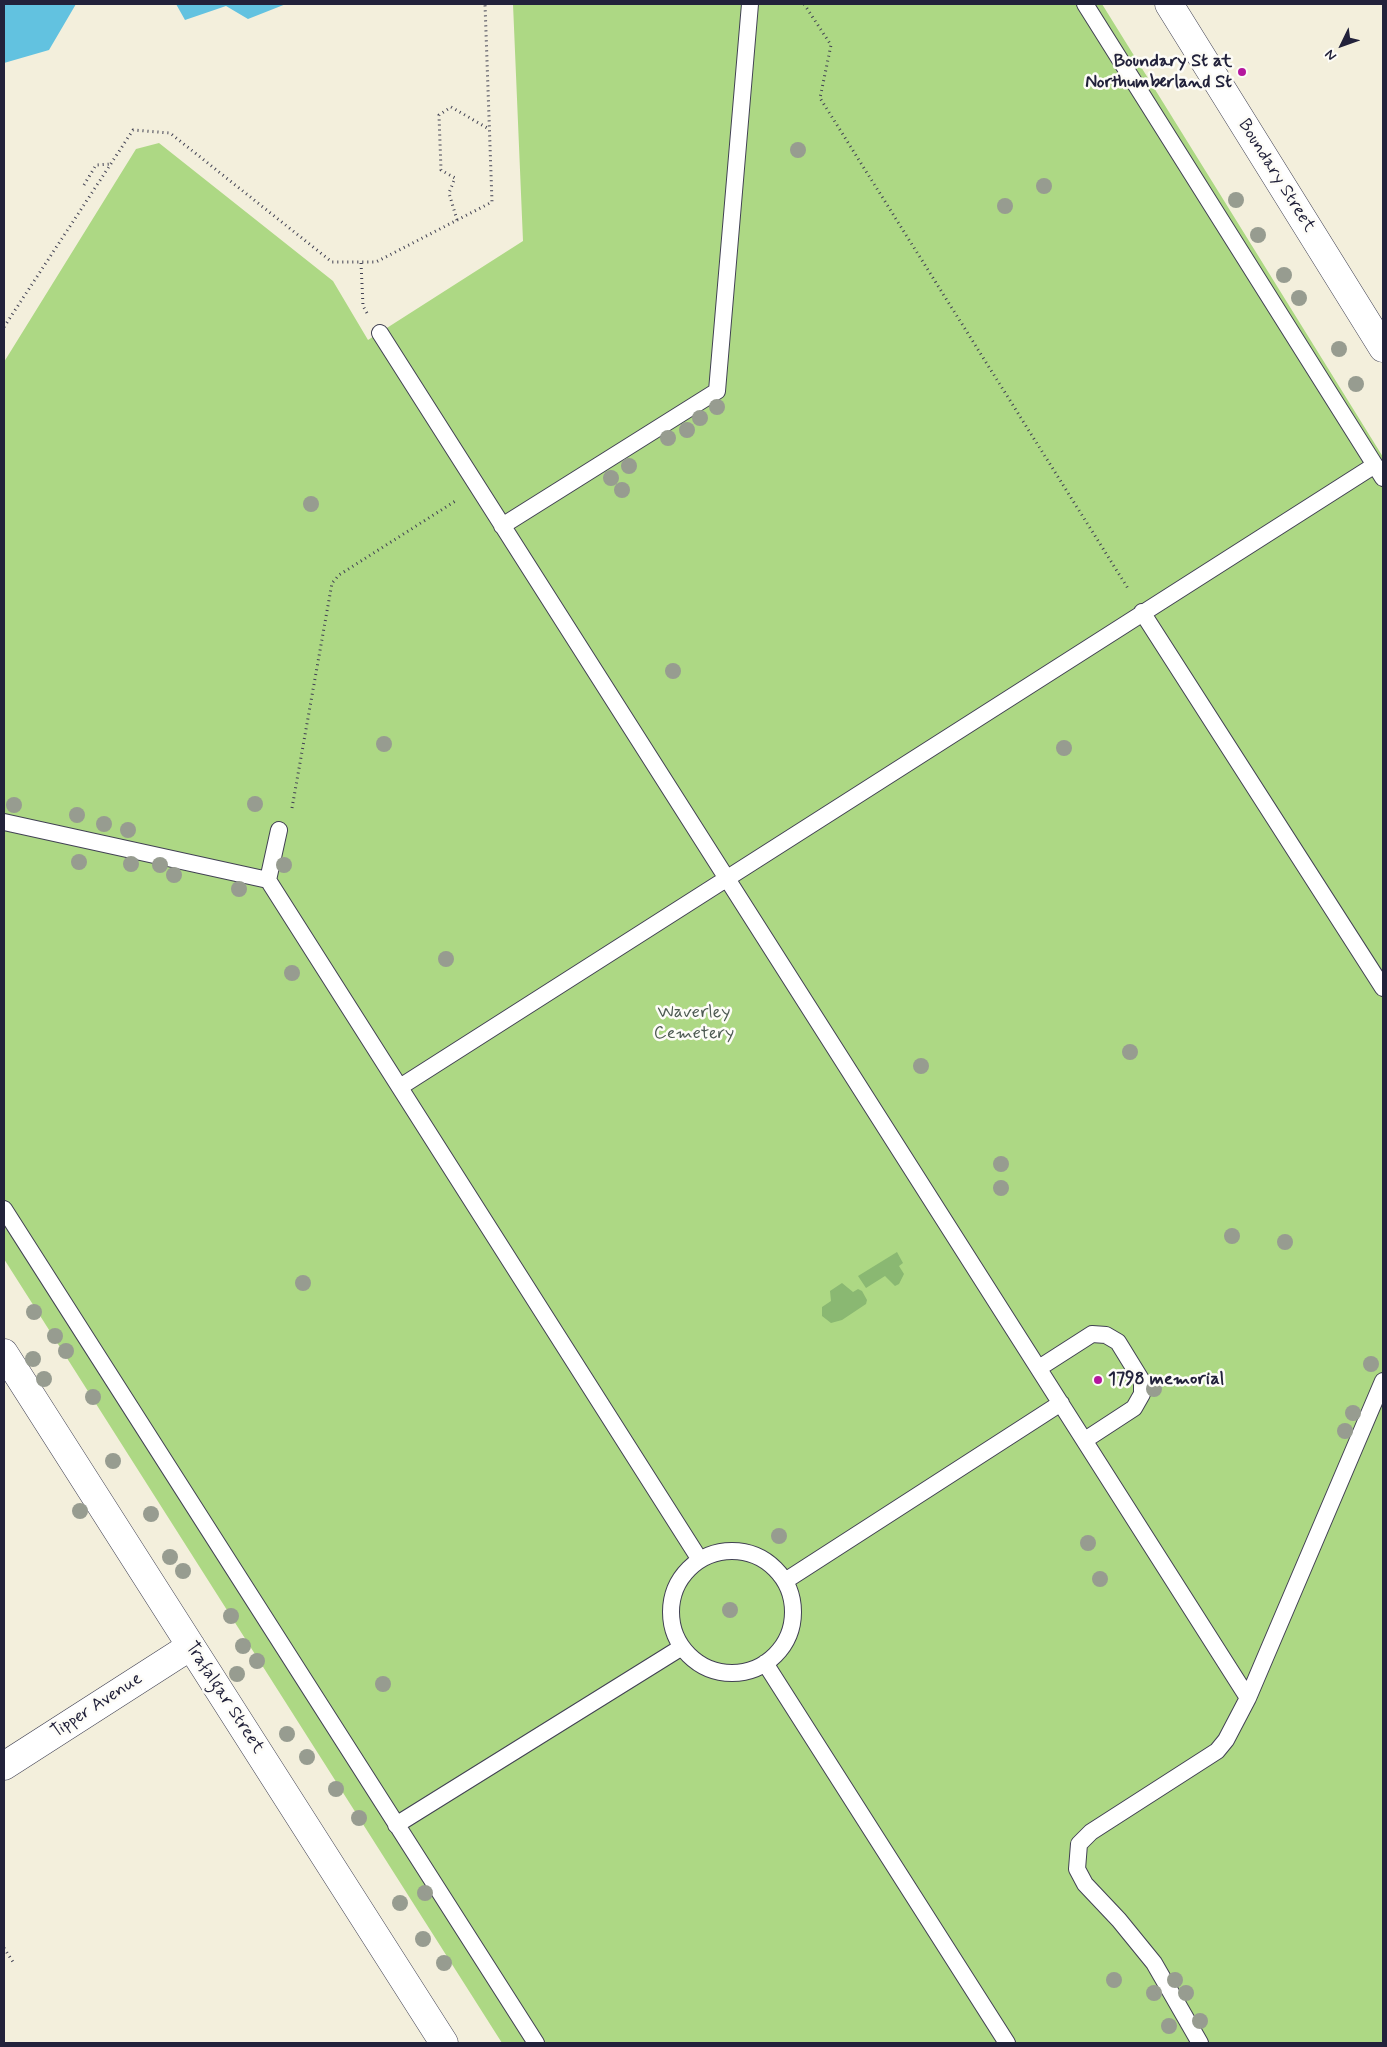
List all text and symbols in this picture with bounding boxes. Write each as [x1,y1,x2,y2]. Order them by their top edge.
north arrow [1317,20,1367,70]
text: N [1321,46,1341,65]
place label: Boundary St at Northumberland St [1085,51,1232,94]
marker: Boundary St at Northumberland St [1236,66,1248,78]
street label: Boundary Street [1233,115,1319,237]
park label: Waverley Cemetery [654,1002,734,1044]
place label: 1798 memorial [1108,1369,1224,1391]
marker: 1798 memorial [1092,1374,1104,1386]
street label: Trafalgar Street [180,1638,268,1758]
street label: Tipper Avenue [47,1669,147,1743]

